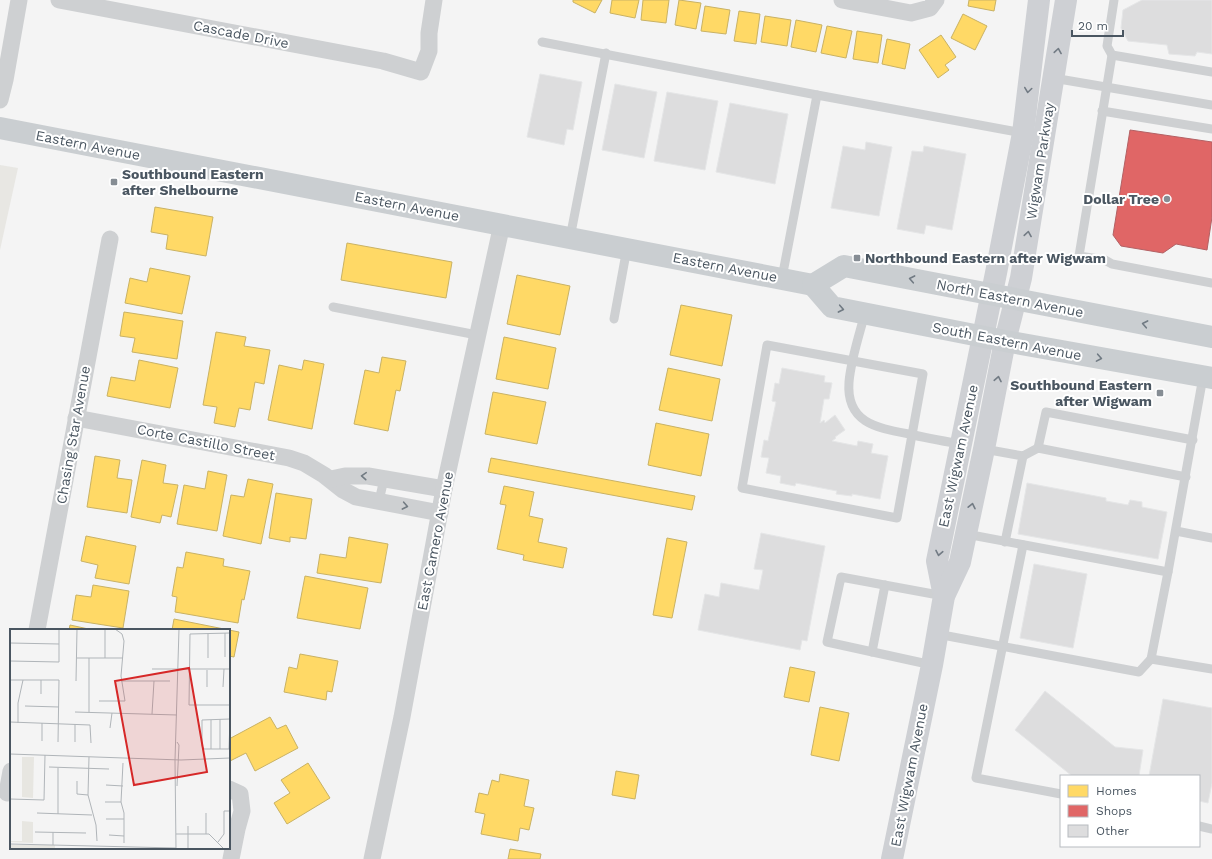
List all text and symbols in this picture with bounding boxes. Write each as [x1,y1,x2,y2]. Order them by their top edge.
scale bar [1072,12,1123,38]
street label: Cascade Drive [192,17,290,51]
text: 20 m [1078,19,1108,33]
one-way arrow [1053,48,1062,54]
one-way arrow [1024,87,1033,93]
street label: Wigwam Parkway [1023,100,1057,221]
street label: Eastern Avenue [34,127,142,163]
place label: Southbound Eastern after Shelbourne [122,166,264,198]
marker: Southbound Eastern after Shelbourne [109,177,119,187]
street label: Eastern Avenue [353,188,461,224]
place label: Dollar Tree [1083,191,1159,207]
marker: Dollar Tree [1162,194,1172,204]
one-way arrow [1023,231,1032,237]
street label: Eastern Avenue [671,249,779,285]
place label: Northbound Eastern after Wigwam [865,250,1106,266]
marker: Northbound Eastern after Wigwam [852,253,862,263]
one-way arrow [909,276,916,284]
street label: North Eastern Avenue [935,276,1085,320]
one-way arrow [838,304,844,313]
street label: South Eastern Avenue [931,319,1083,363]
one-way arrow [1142,321,1148,329]
one-way arrow [1095,354,1102,362]
street label: Chasing Star Avenue [53,365,93,505]
one-way arrow [993,376,1001,382]
place label: Southbound Eastern after Wigwam [1010,377,1152,409]
street label: East Wigwam Avenue [935,383,981,529]
marker: Southbound Eastern after Wigwam [1155,388,1165,398]
street label: Corte Castillo Street [136,421,277,463]
street label: East Camero Avenue [414,470,456,612]
one-way arrow [361,472,367,481]
one-way arrow [402,502,408,510]
one-way arrow [968,503,976,509]
one-way arrow [935,550,943,556]
inset map [10,629,230,849]
street label: East Wigwam Avenue [887,702,931,848]
legend [1060,775,1200,847]
text: Homes [1096,784,1137,798]
text: Shops [1096,804,1132,818]
text: Other [1096,824,1129,838]

